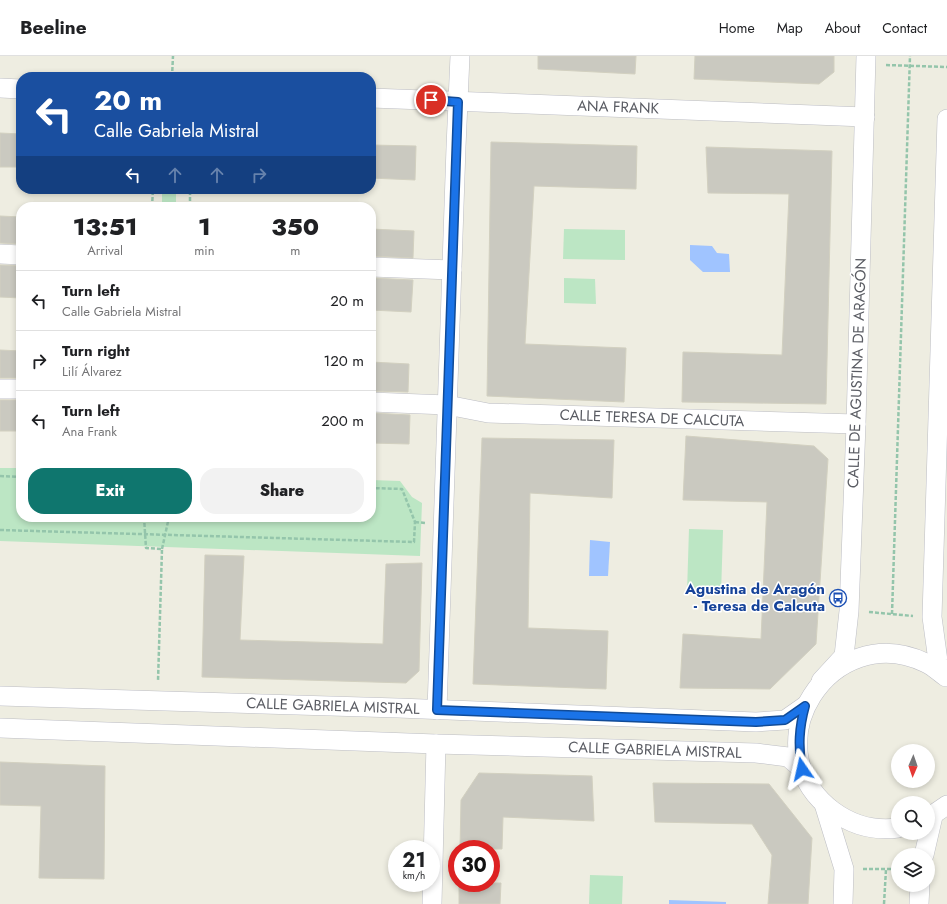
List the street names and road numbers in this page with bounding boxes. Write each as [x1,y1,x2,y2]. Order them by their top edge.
street label: ANA FRANK [577,95,660,119]
street label: CALLE DE AGUSTINA DE ARAGÓN [842,258,872,488]
street label: CALLE TERESA DE CALCUTA [559,404,745,432]
street label: CALLE GABRIELA MISTRAL [246,692,420,720]
street label: CALLE GABRIELA MISTRAL [568,736,742,764]

